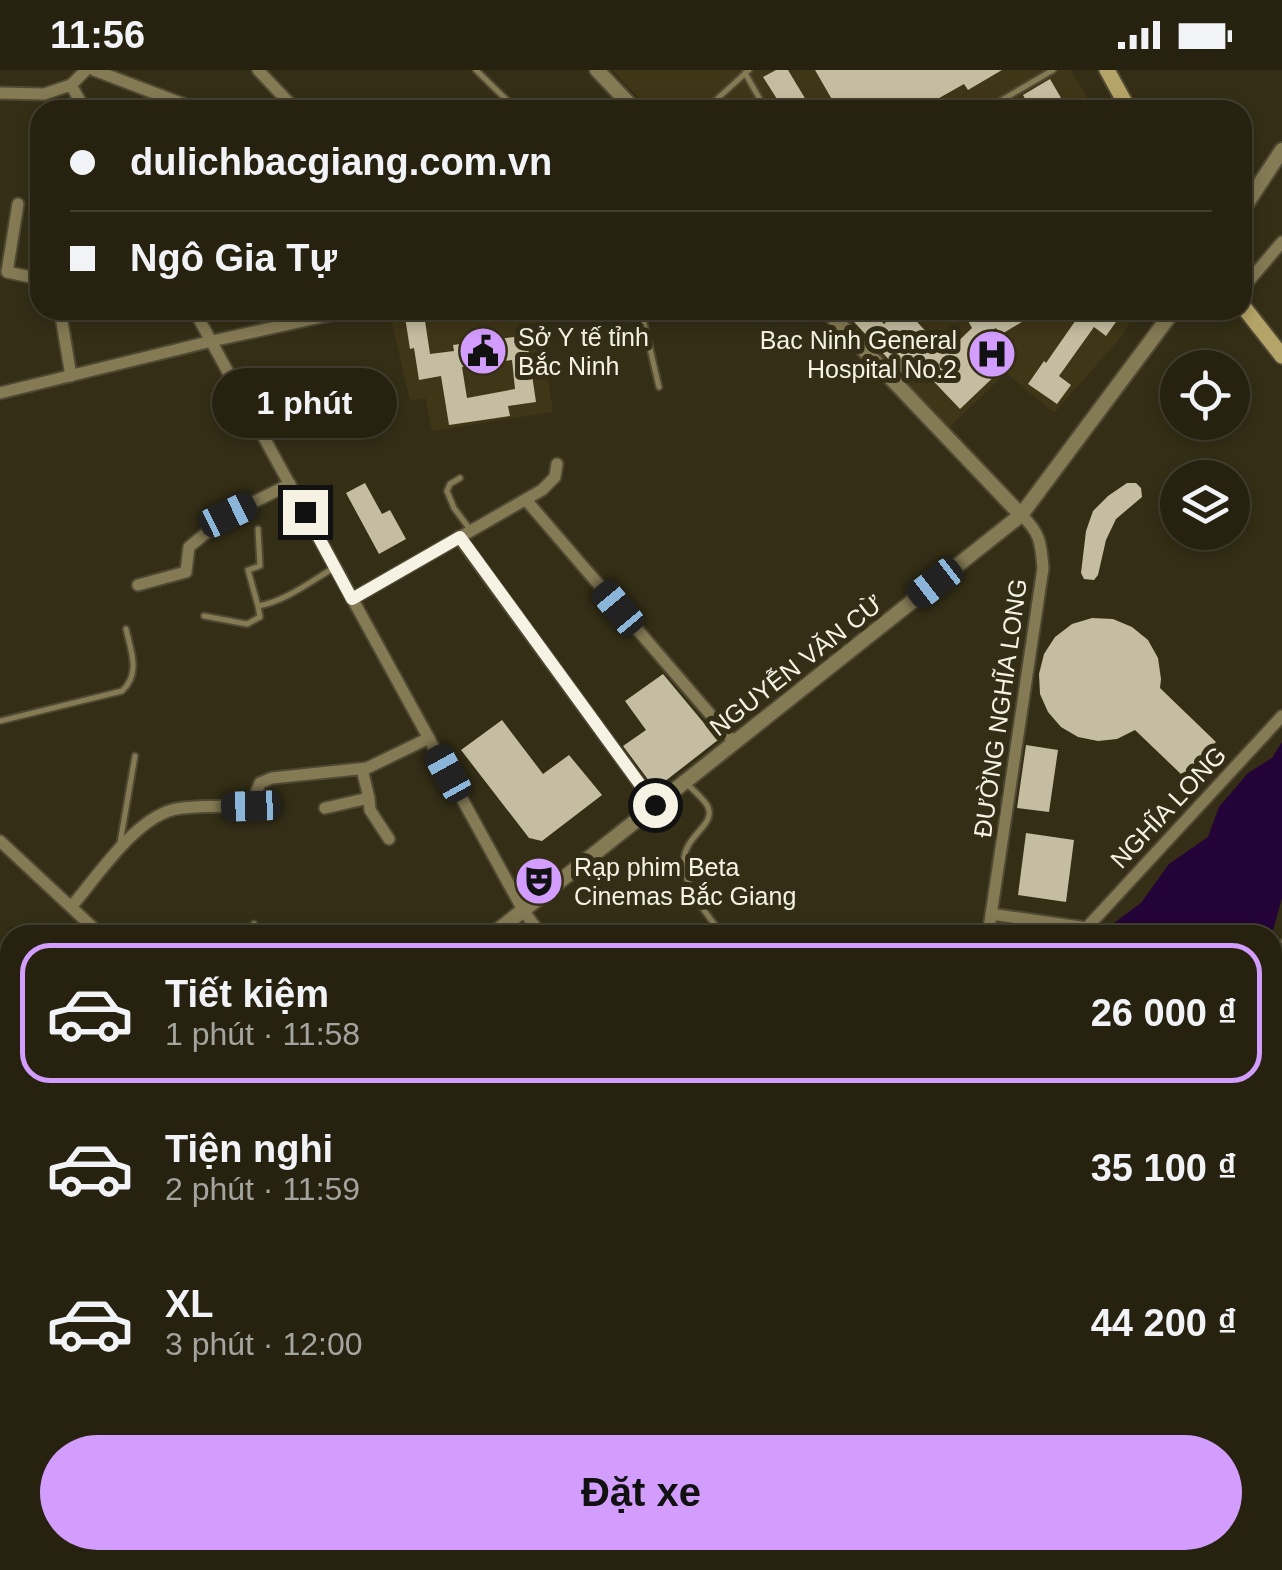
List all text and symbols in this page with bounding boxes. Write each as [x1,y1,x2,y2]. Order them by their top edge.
text: 11:56 [50,14,145,56]
text: dulichbacgiang.com.vn [130,141,552,183]
text: Ngô Gia Tự [130,237,337,279]
place label: Sở Y tế tỉnh Bắc Ninh [518,323,649,380]
public building icon: Sở Y tế tỉnh Bắc Ninh [457,325,509,377]
place label: Bac Ninh General Hospital No.2 [760,326,957,383]
hospital icon: Bac Ninh General Hospital No.2 [966,328,1018,380]
map controls [1160,350,1250,550]
button: locate [1160,350,1250,440]
callout: 1 phút [212,367,398,437]
text: 1 phút [257,385,352,421]
button: layers [1160,460,1250,550]
car [194,488,262,542]
route end [283,490,328,535]
car [902,553,968,613]
car [587,575,649,641]
street label: ĐƯỜNG NGHĨA LONG [968,577,1032,839]
street label: NGUYỄN VĂN CỪ [703,588,888,741]
car [420,739,476,807]
street label: NGHĨA LONG [1105,741,1231,873]
route start [633,783,678,828]
car [220,790,282,822]
place label: Rạp phim Beta Cinemas Bắc Giang [574,853,796,910]
theatre icon: Rạp phim Beta Cinemas Bắc Giang [513,855,565,907]
icon: car [45,968,135,1058]
text: Tiết kiệm [165,973,329,1015]
text: 26 000 ₫ [1091,992,1237,1034]
text: 1 phút · 11:58 [165,1016,360,1052]
icon: car [45,1123,135,1213]
text: Tiện nghi [165,1128,333,1170]
text: 35 100 ₫ [1091,1147,1237,1189]
text: 2 phút · 11:59 [165,1171,360,1207]
icon: car [45,1278,135,1368]
text: XL [165,1283,214,1325]
text: 44 200 ₫ [1091,1302,1237,1344]
text: 3 phút · 12:00 [165,1326,362,1362]
button: Đặt xe [40,1435,1242,1550]

